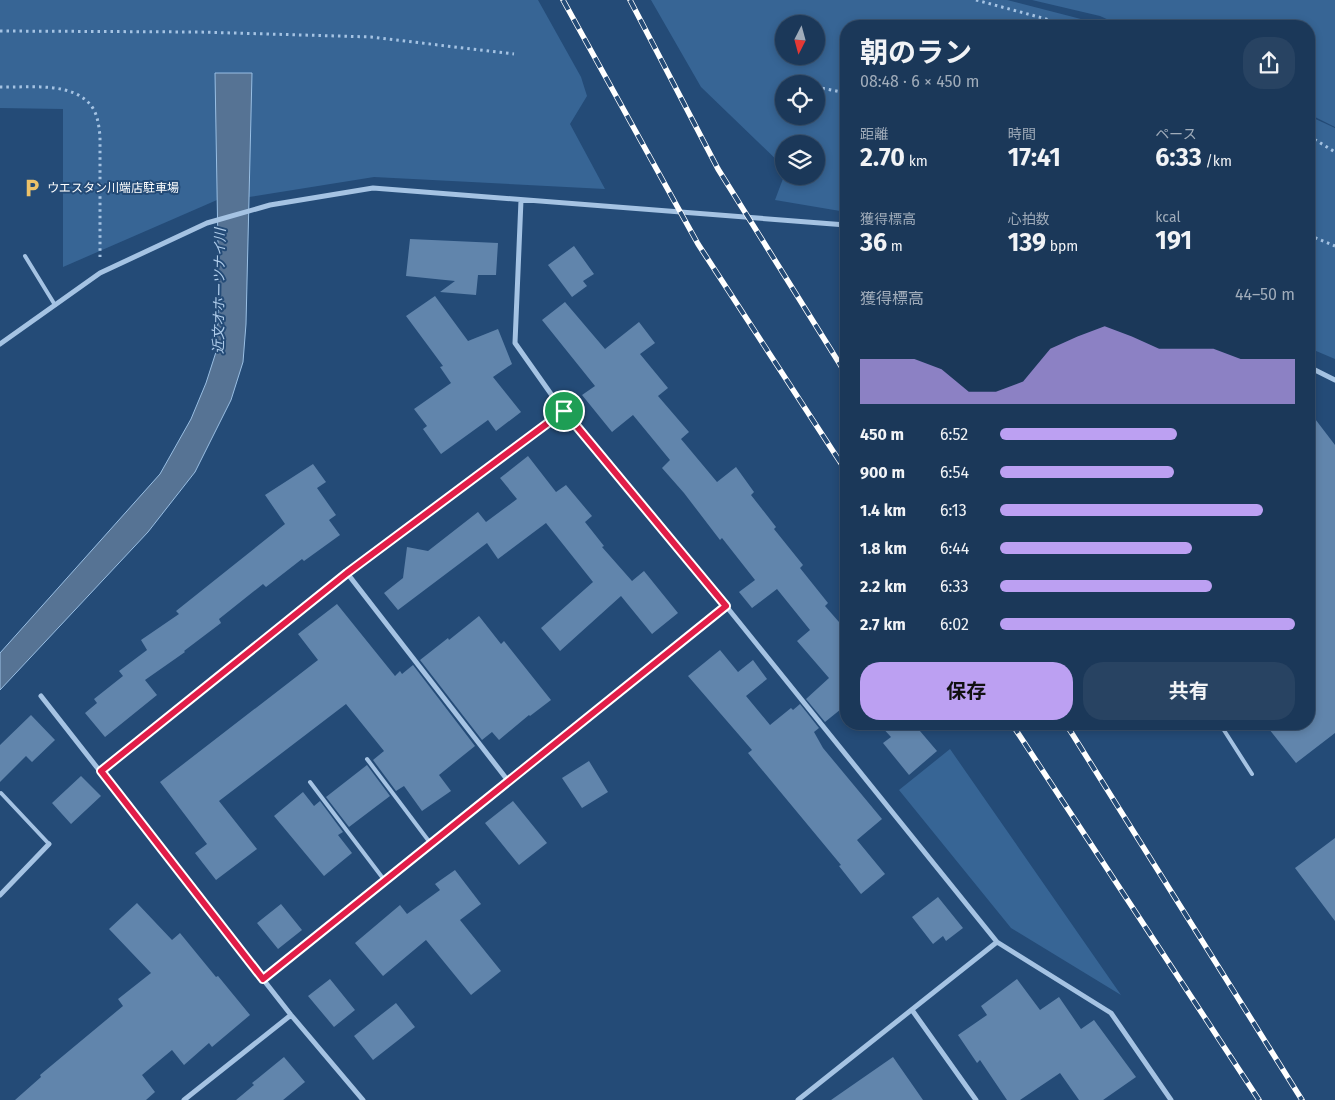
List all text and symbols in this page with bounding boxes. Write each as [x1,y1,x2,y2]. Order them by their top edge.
north arrow [775,15,825,65]
map controls [775,15,825,185]
text: 朝のラン [860,36,972,69]
button: share [1243,37,1295,89]
text: 08:48 · 6 × 450 m [860,72,979,91]
button: locate [775,75,825,125]
text: 距離 [860,126,888,143]
text: 時間 [1008,126,1036,143]
text: ペース [1155,126,1197,143]
button: layers [775,135,825,185]
text: 2.70 [860,143,905,173]
text: 17:41 [1008,143,1061,173]
text: 6:33 [1155,143,1202,173]
text: km [905,153,928,170]
text: /km [1202,153,1232,170]
parking icon: ウエスタン川端店駐車場 [21,177,43,199]
place label: ウエスタン川端店駐車場 [47,181,179,195]
text: kcal [1155,209,1181,226]
text: 獲得標高 [860,211,916,228]
text: 心拍数 [1008,211,1050,228]
water label: 近文オホーツナイ川 [210,226,229,354]
text: 191 [1155,226,1192,256]
text: 36 [860,228,887,258]
text: 139 [1008,228,1046,258]
text: m [887,238,903,255]
text: bpm [1046,238,1078,255]
text: 44–50 m [1235,285,1295,304]
text: 獲得標高 [860,289,924,308]
pin [543,390,585,432]
icon: arrive [550,397,578,425]
text: 450 m [860,425,904,444]
text: 6:52 [940,425,968,444]
text: 900 m [860,463,905,482]
text: 6:54 [940,463,969,482]
text: 1.4 km [860,501,906,520]
text: 6:13 [940,501,967,520]
text: 1.8 km [860,539,907,558]
text: 6:44 [940,539,969,558]
text: 2.2 km [860,577,907,596]
text: 6:33 [940,577,968,596]
text: 2.7 km [860,615,906,634]
text: 6:02 [940,615,969,634]
button: 保存 [860,662,1073,720]
button: 共有 [1083,662,1295,720]

